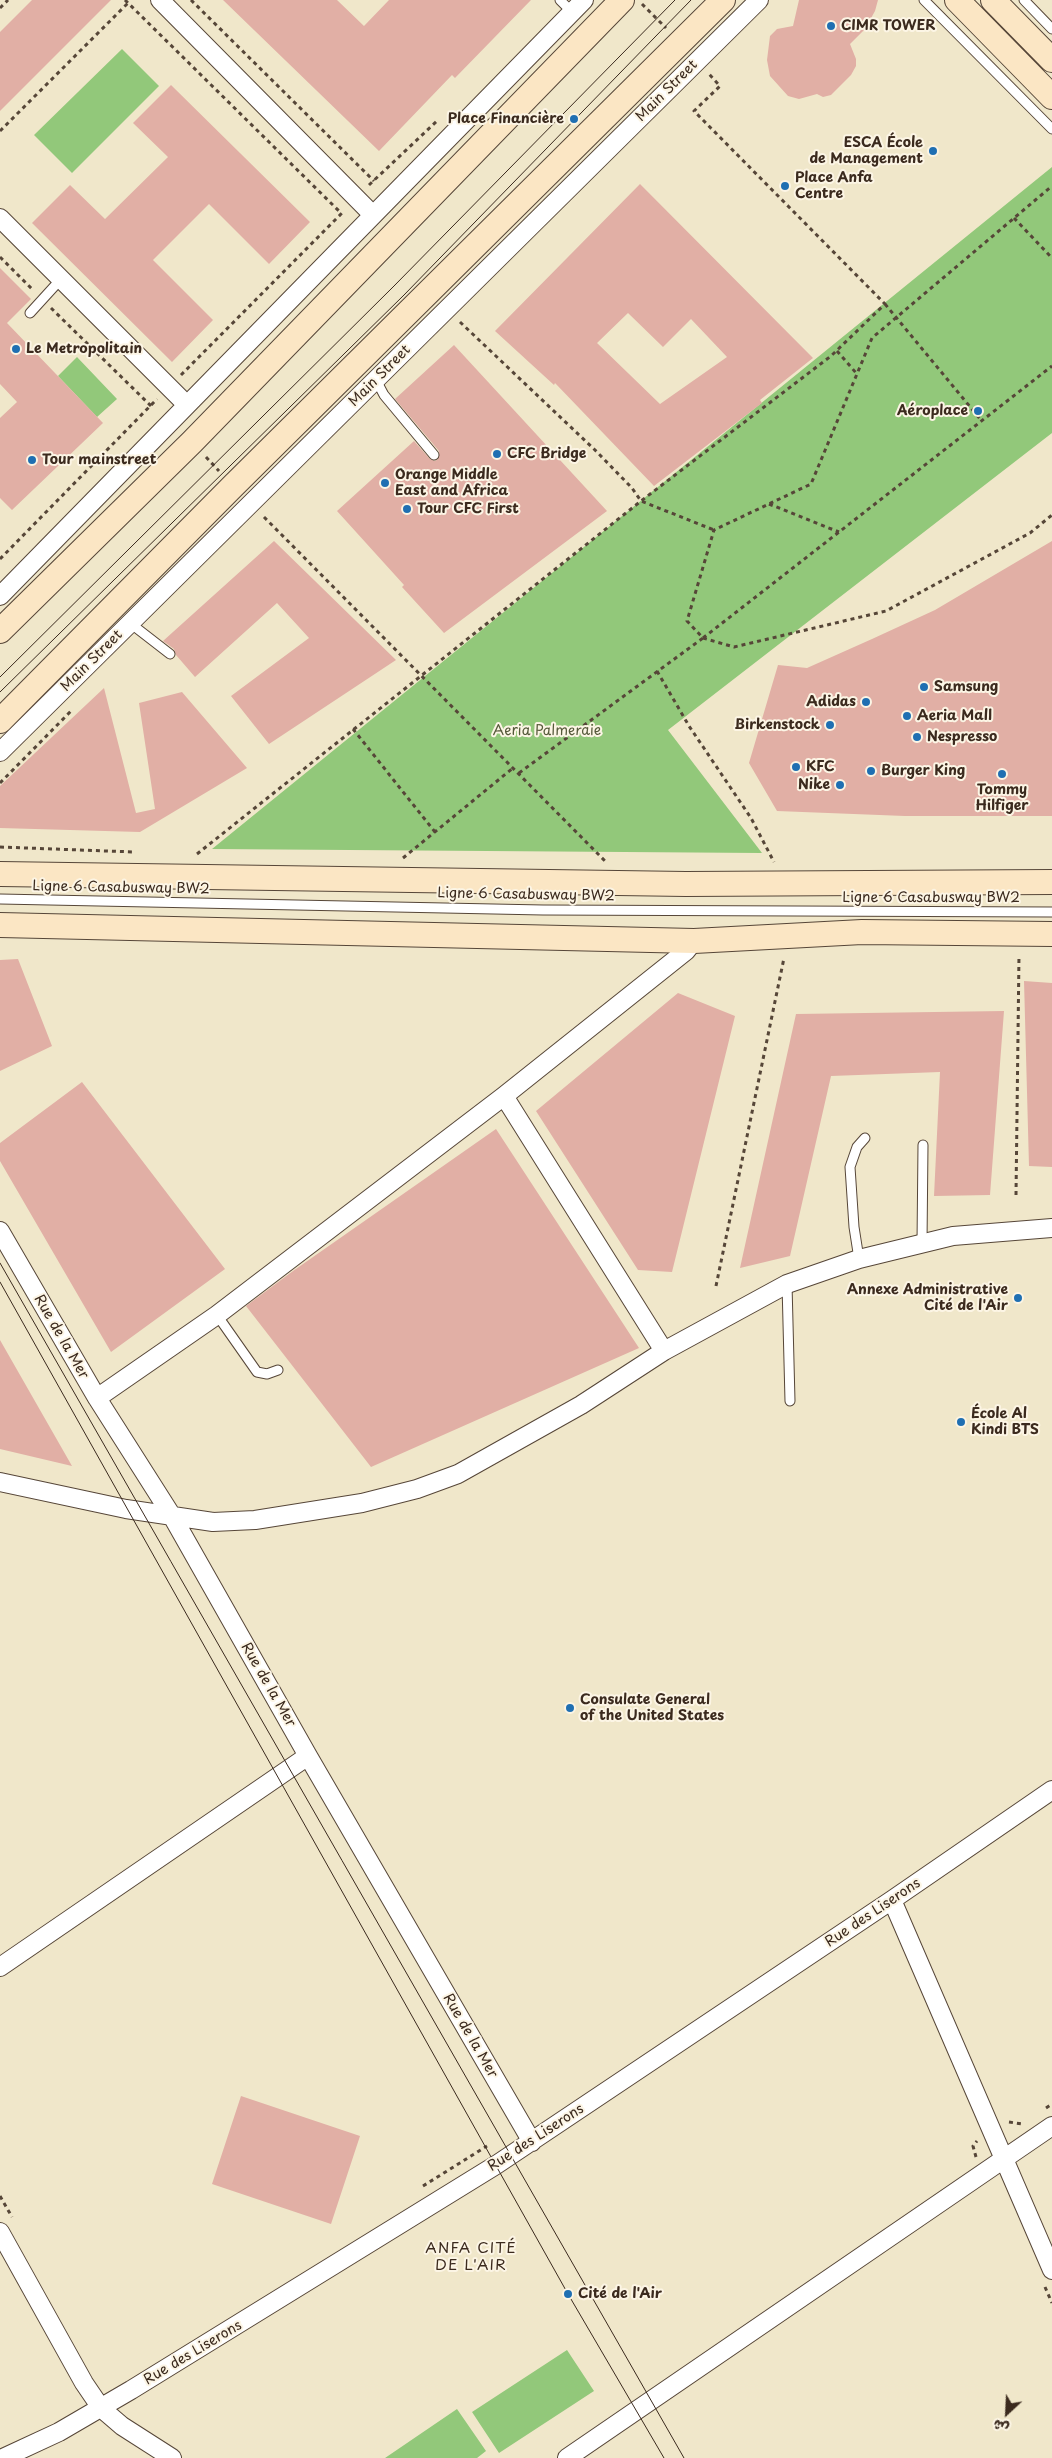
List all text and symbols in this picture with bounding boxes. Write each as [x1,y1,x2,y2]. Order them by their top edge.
place label: CIMR TOWER [841,18,935,34]
marker: CIMR TOWER [825,20,837,32]
street label: Main Street [633,57,701,125]
place label: Place Financière [448,111,564,127]
marker: Place Financière [568,113,580,125]
place label: ESCA École de Management [809,135,923,168]
marker: ESCA École de Management [927,145,939,157]
place label: Place Anfa Centre [795,170,873,202]
marker: Place Anfa Centre [779,180,791,192]
place label: Le Metropolitain [26,341,142,357]
street label: Main Street [346,342,414,410]
marker: Le Metropolitain [10,343,22,355]
place label: Aéroplace [897,403,968,419]
marker: Aéroplace [972,405,984,417]
place label: CFC Bridge [507,446,586,462]
marker: CFC Bridge [491,448,503,460]
place label: Tour mainstreet [42,452,156,468]
marker: Tour mainstreet [26,454,38,466]
place label: Orange Middle East and Africa [395,467,508,500]
marker: Orange Middle East and Africa [379,477,391,489]
place label: Tour CFC First [417,501,519,517]
marker: Tour CFC First [401,503,413,515]
street label: Main Street [58,627,126,695]
place label: Samsung [934,679,998,695]
marker: Samsung [918,681,930,693]
place label: Adidas [806,694,856,710]
marker: Adidas [860,696,872,708]
place label: Aeria Mall [917,708,992,724]
marker: Aeria Mall [901,710,913,722]
place label: Birkenstock [735,717,820,733]
marker: Birkenstock [824,719,836,731]
park label: Aeria Palmeraie [493,723,601,739]
place label: Nespresso [927,729,997,745]
marker: Nespresso [911,731,923,743]
place label: KFC [806,759,835,775]
marker: KFC [790,761,802,773]
place label: Burger King [881,763,965,779]
marker: Burger King [865,765,877,777]
marker: Tommy Hilfiger [996,768,1008,780]
place label: Nike [798,777,830,793]
marker: Nike [834,779,846,791]
place label: Tommy Hilfiger [976,782,1028,814]
street label: Ligne 6 Casabusway BW2 [32,878,210,898]
street label: Ligne 6 Casabusway BW2 [437,885,615,905]
street label: Ligne 6 Casabusway BW2 [842,890,1020,906]
place label: Annexe Administrative Cité de l'Air [847,1282,1008,1314]
street label: Rue de la Mer [30,1292,92,1382]
marker: Annexe Administrative Cité de l'Air [1012,1292,1024,1304]
place label: École Al Kindi BTS [971,1406,1039,1438]
marker: École Al Kindi BTS [955,1416,967,1428]
street label: Rue de la Mer [237,1640,299,1730]
place label: Consulate General of the United States [580,1692,724,1724]
marker: Consulate General of the United States [564,1702,576,1714]
street label: Rue des Liserons [822,1875,924,1951]
street label: Rue de la Mer [439,1991,501,2081]
street label: Rue des Liserons [485,2101,587,2175]
district label: ANFA CITÉ DE L'AIR [424,2240,518,2275]
place label: Cité de l'Air [578,2286,662,2302]
marker: Cité de l'Air [562,2288,574,2300]
street label: Rue des Liserons [141,2317,245,2389]
north arrow [982,2388,1032,2438]
text: ش [989,2414,1012,2440]

